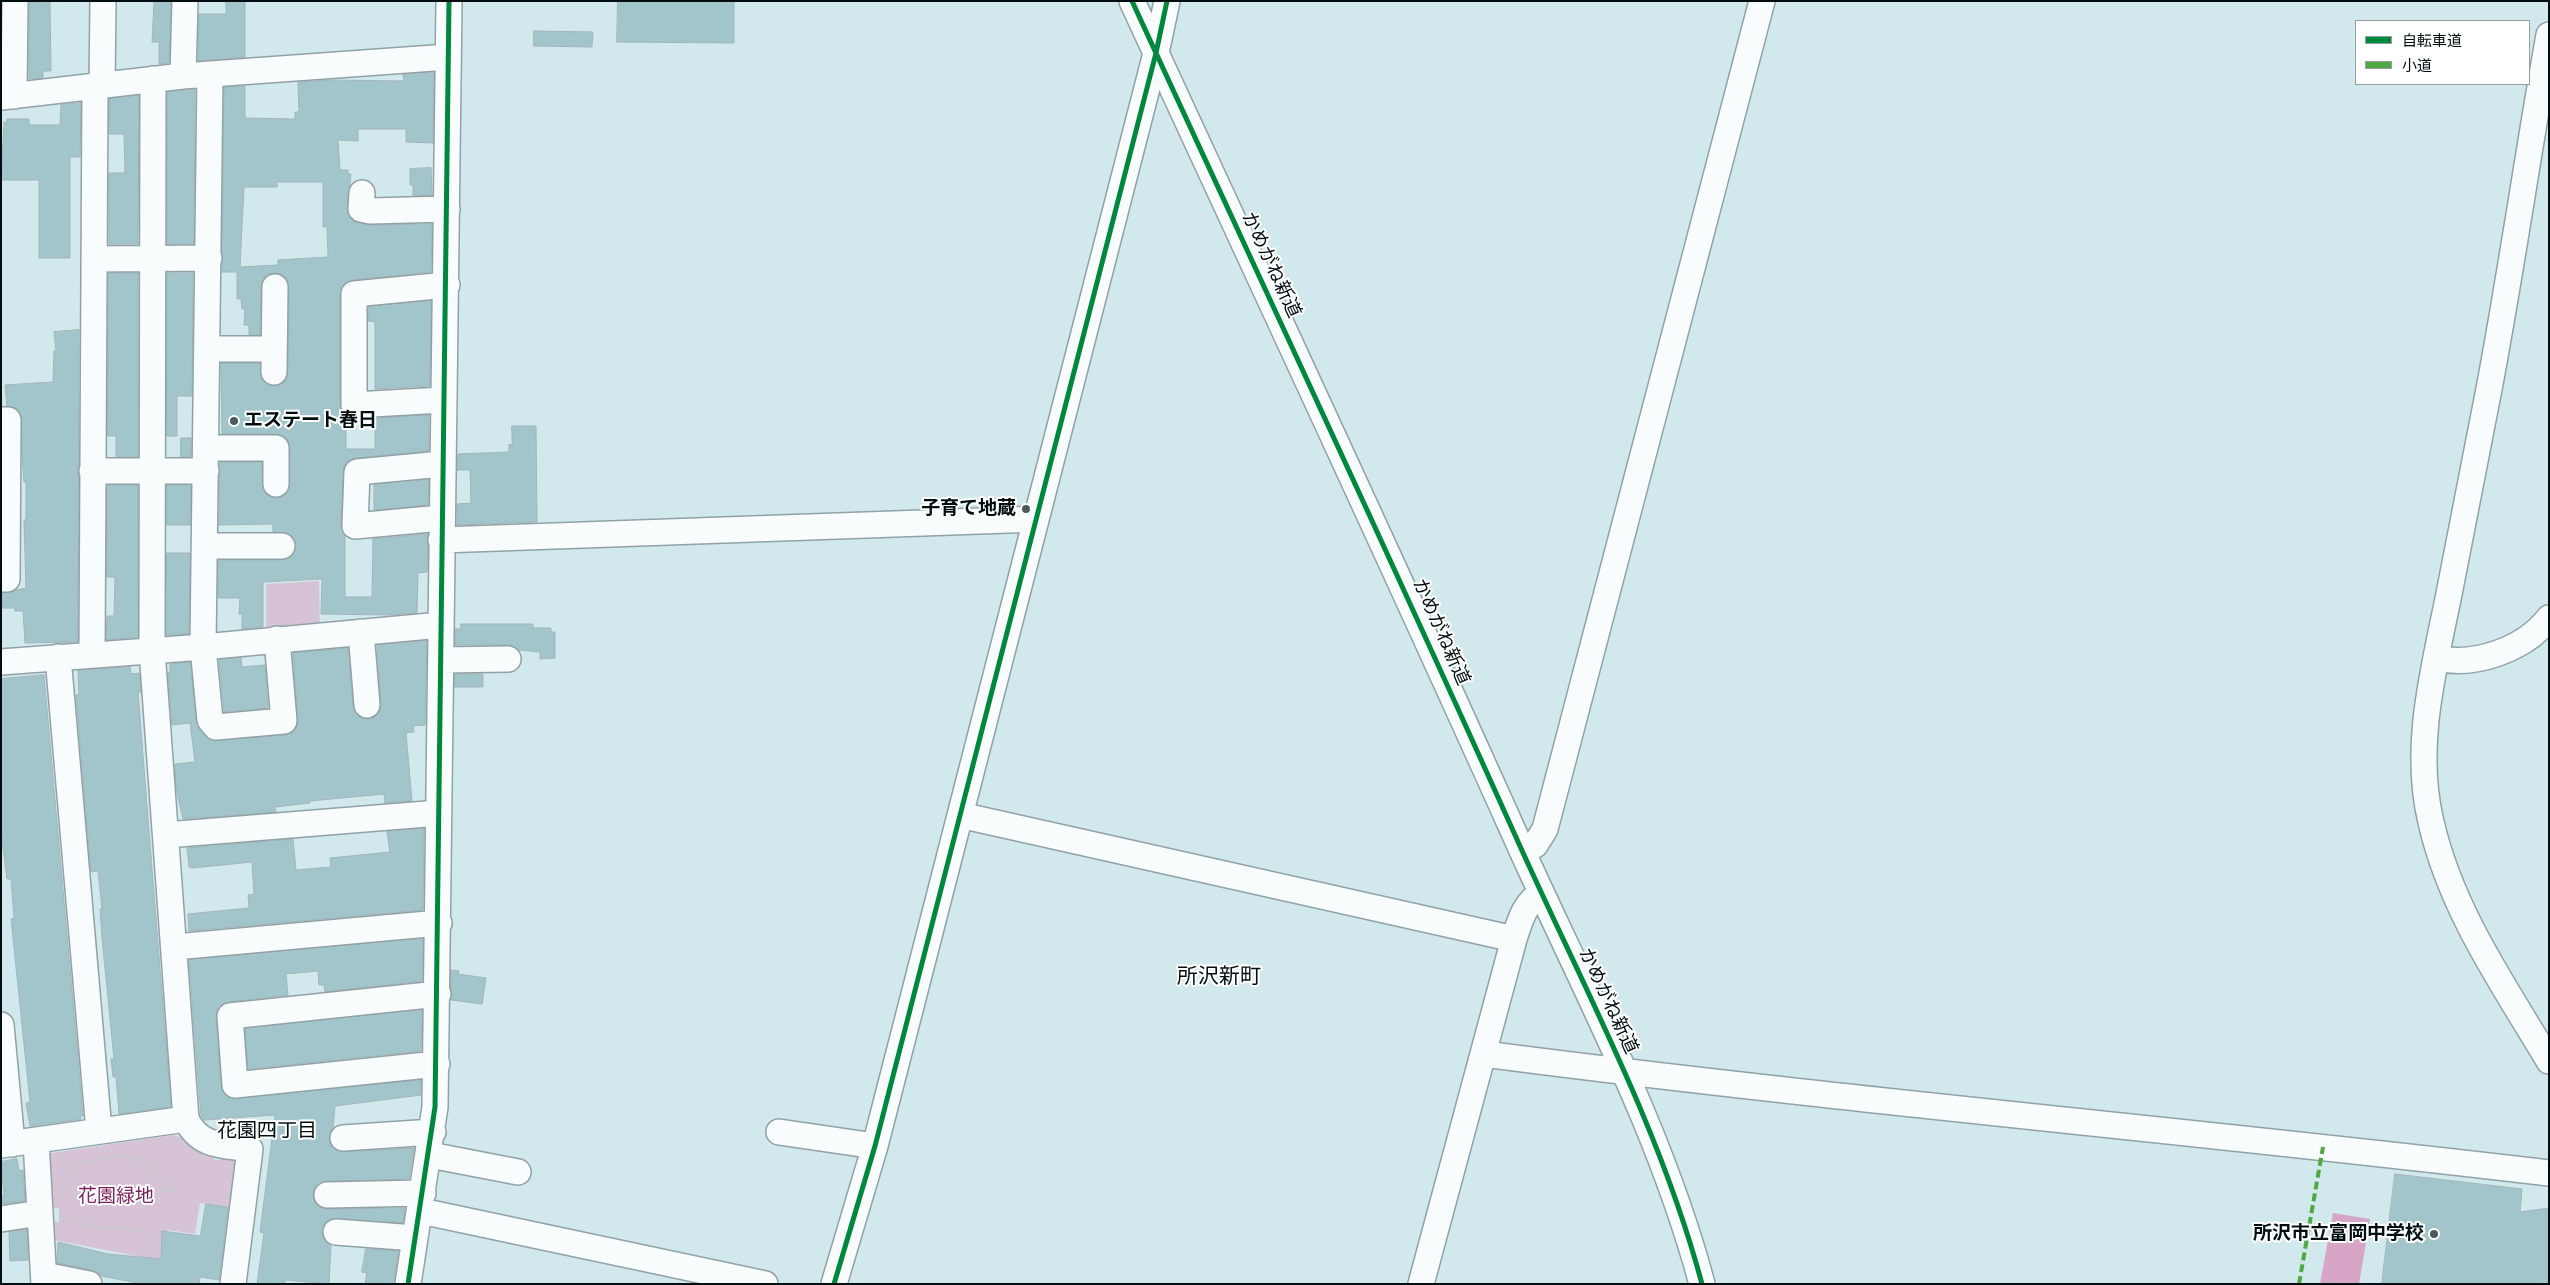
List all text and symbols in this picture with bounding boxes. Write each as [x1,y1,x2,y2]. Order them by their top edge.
legend [2355,20,2530,85]
text: 自転車道 [2402,32,2462,50]
text: 小道 [2402,57,2432,75]
street label: かめがね新道 [1237,209,1305,321]
place label: エステート春日 [244,410,377,432]
marker: エステート春日 [228,415,240,427]
place label: 子育て地蔵 [921,498,1016,520]
marker: 子育て地蔵 [1020,503,1032,515]
street label: かめがね新道 [1407,575,1475,689]
street label: かめがね新道 [1574,945,1642,1057]
district label: 所沢新町 [1177,964,1261,990]
district label: 花園四丁目 [217,1119,317,1143]
park label: 花園緑地 [78,1186,154,1208]
place label: 所沢市立富岡中学校 [2253,1223,2424,1245]
marker: 所沢市立富岡中学校 [2428,1228,2440,1240]

